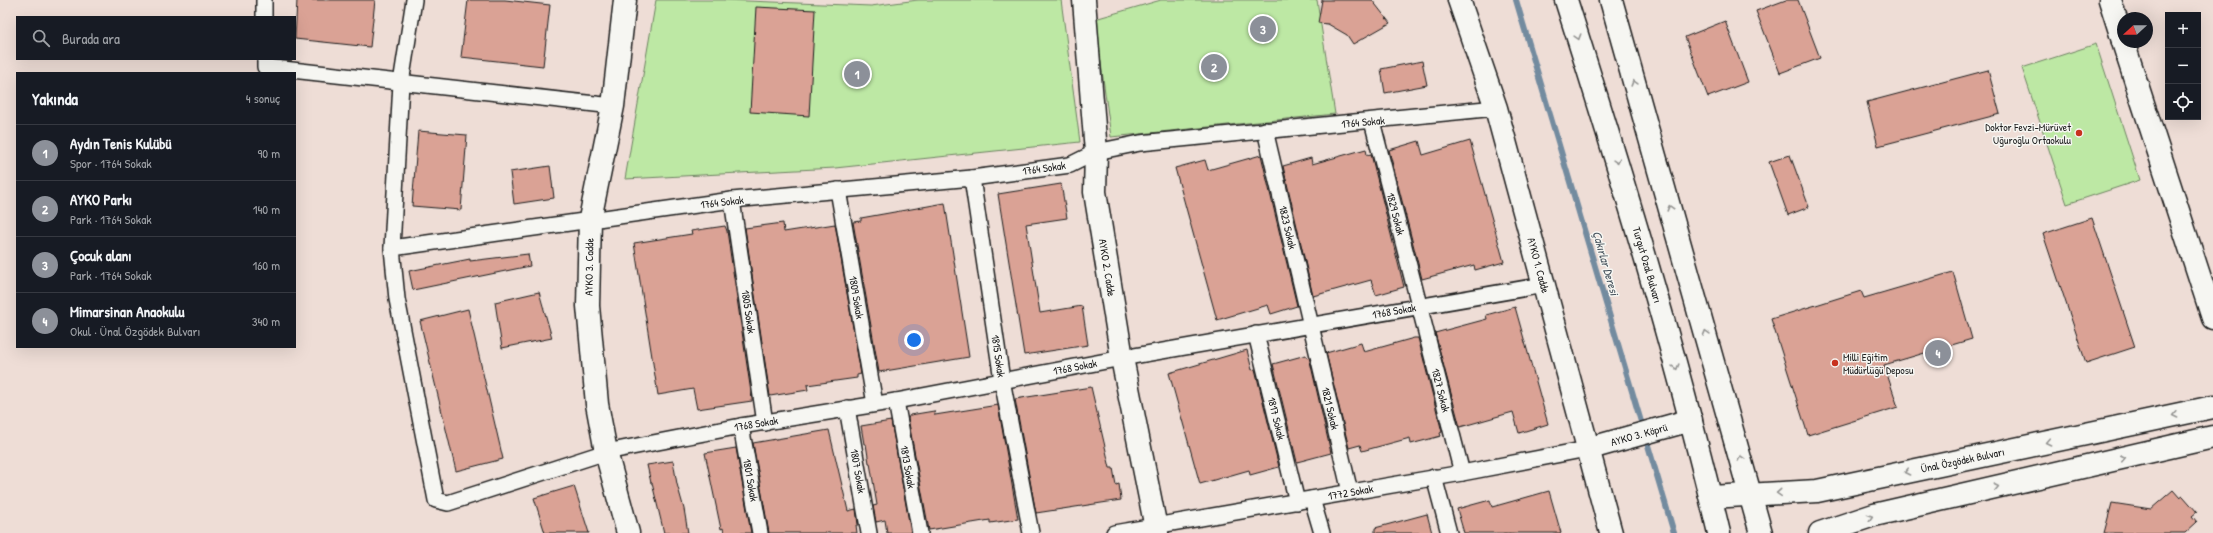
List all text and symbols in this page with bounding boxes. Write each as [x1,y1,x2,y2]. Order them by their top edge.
north arrow [2117,12,2153,48]
map controls [2165,12,2201,120]
button: + [2165,12,2201,48]
pin: 3 [1250,14,1276,44]
search box [16,16,296,60]
icon: search [30,27,52,49]
text: Burada ara [62,28,120,49]
one-way arrow [1573,34,1582,41]
button: − [2165,48,2201,84]
pin: 2 [1201,52,1227,82]
pin: 1 [844,59,870,89]
one-way arrow [1630,79,1639,86]
button: locate [2165,84,2201,120]
text: Yakında [32,87,78,110]
text: 4 sonuç [246,89,280,107]
street label: 1764 Sokak [1341,113,1386,131]
place label: Doktor Fevzi-Mürüvet Uğuroğlu Ortaokulu [1985,120,2072,147]
marker: Doktor Fevzi-Mürüvet Uğuroğlu Ortaokulu [2074,128,2084,138]
text: Aydın Tenis Kulübü [70,133,171,154]
text: 1 [43,144,47,162]
text: 90 m [258,144,280,162]
text: Spor · 1764 Sokak [70,154,152,172]
street label: 1764 Sokak [1022,158,1067,178]
one-way arrow [1612,158,1621,165]
text: AYKO Parkı [70,189,132,210]
street label: 1829 Sokak [1384,191,1408,237]
street label: 1764 Sokak [700,192,745,212]
text: 2 [42,200,48,218]
text: 140 m [253,200,280,218]
street label: 1823 Sokak [1276,204,1300,251]
one-way arrow [1666,204,1675,211]
text: Park · 1764 Sokak [70,210,152,228]
street label: Turgut Ozal Bulvarı [1630,225,1665,304]
water label: Çakırlar Deresi [1589,229,1624,298]
street label: AYKO 1. Cadde [1524,236,1553,295]
street label: AYKO 3. Cadde [581,237,597,296]
street label: AYKO 2. Cadde [1096,238,1119,298]
text: Çocuk alanı [70,245,132,266]
text: 3 [42,256,48,274]
text: 160 m [252,256,280,274]
text: Park · 1764 Sokak [70,266,152,284]
street label: 1809 Sokak [846,275,867,320]
street label: 1805 Sokak [738,289,759,335]
street label: 1768 Sokak [1371,300,1417,322]
text: Mimarsinan Anaokulu [70,301,184,322]
text: 4 [43,312,47,330]
text: 340 m [252,312,280,330]
text: Okul · Ünal Özgödek Bulvarı [70,322,200,340]
one-way arrow [1702,329,1711,336]
your location [904,330,924,350]
street label: 1815 Sokak [988,334,1009,379]
pin: 4 [1925,338,1951,368]
place label: Milli Eğitim Müdürlüğü Deposu [1843,350,1914,377]
street label: 1768 Sokak [1052,356,1098,378]
marker: Milli Eğitim Müdürlüğü Deposu [1830,358,1840,368]
one-way arrow [1671,363,1680,370]
street label: 1827 Sokak [1429,367,1453,414]
street label: 1821 Sokak [1319,386,1342,432]
street label: 1817 Sokak [1265,396,1289,442]
one-way arrow [2172,411,2178,419]
street label: 1768 Sokak [733,413,779,434]
street label: AYKO 3. Köprü [1609,420,1669,449]
one-way arrow [2045,438,2051,446]
street label: 1813 Sokak [897,444,919,490]
street label: Ünal Özgödek Bulvarı [1919,444,2006,476]
street label: 1807 Sokak [847,448,869,495]
one-way arrow [1737,454,1746,461]
one-way arrow [2120,454,2126,462]
street label: 1801 Sokak [740,458,761,503]
one-way arrow [1904,467,1910,475]
street label: 1772 Sokak [1327,481,1375,503]
one-way arrow [1993,483,2000,492]
one-way arrow [1776,489,1782,498]
one-way arrow [1866,513,1873,522]

